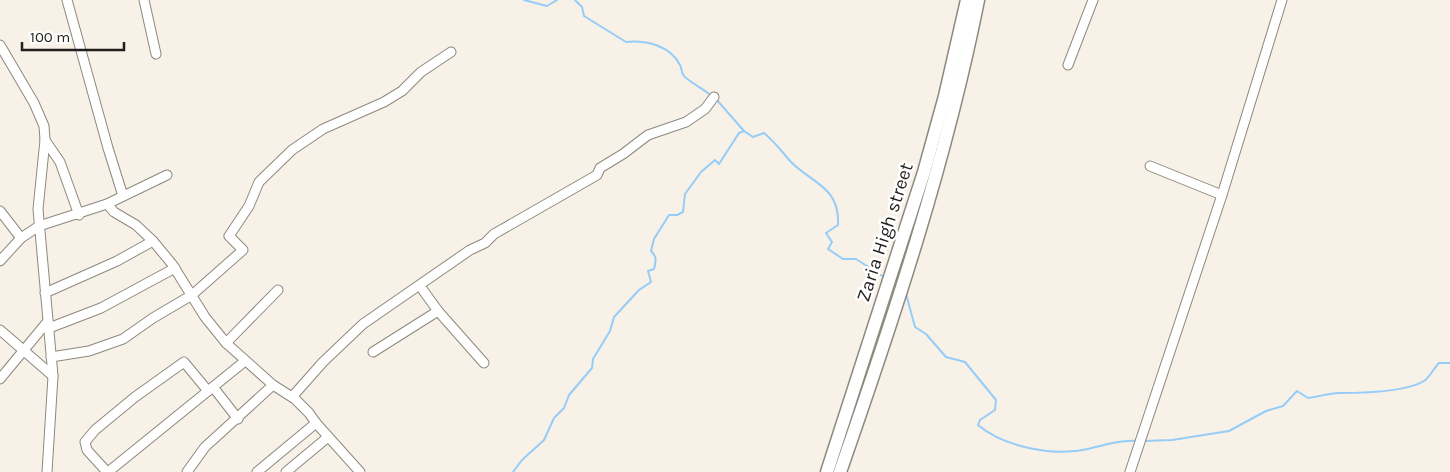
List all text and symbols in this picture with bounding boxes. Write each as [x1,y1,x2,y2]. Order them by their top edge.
scale bar [22,20,125,52]
text: 100 m [30,28,70,46]
street label: Zaria High street [852,160,918,305]

